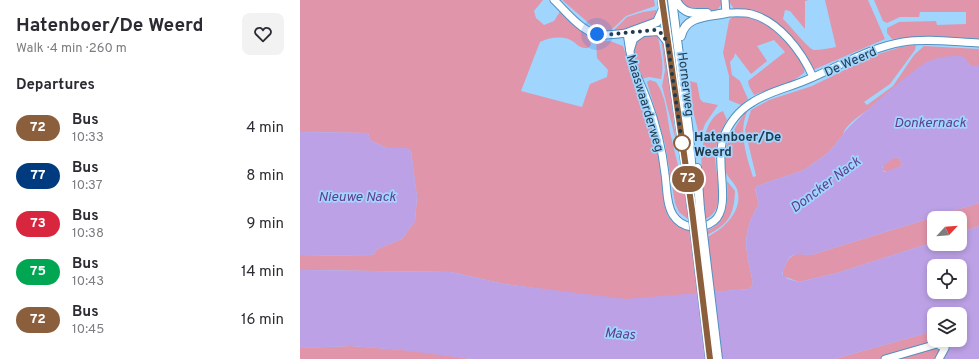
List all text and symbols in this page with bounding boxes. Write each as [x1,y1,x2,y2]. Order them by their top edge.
button: heart [242,13,284,55]
text: Hatenboer/De Weerd [16,14,203,38]
your location [587,24,607,44]
text: Walk · 4 min · 260 m [16,41,127,57]
street label: De Weerd [822,44,879,81]
street label: Hornerweg [673,51,697,117]
street label: Maaswaarderweg [622,53,666,154]
text: Departures [16,76,95,95]
text: Bus [72,111,99,130]
water label: Donkernack [894,115,967,132]
text: 72 [30,119,46,136]
text: 4 min [246,119,284,138]
text: 10:33 [72,130,104,146]
place label: Hatenboer/De Weerd [694,130,781,161]
marker: Hatenboer/De Weerd [673,134,691,152]
water label: Doncker Nack [788,153,865,217]
text: Bus [72,159,99,178]
line badge: 72 [670,166,706,192]
text: 77 [31,167,46,184]
text: 8 min [246,167,284,186]
text: 72 [680,170,696,187]
text: 10:37 [72,178,103,194]
water label: Nieuwe Nack [318,189,397,206]
text: Bus [72,207,99,226]
north arrow [927,211,967,251]
map controls [927,211,967,347]
text: 73 [30,215,46,232]
text: 9 min [247,215,284,234]
text: 10:38 [72,226,104,242]
text: Bus [72,255,99,274]
button: locate [927,259,967,299]
text: 75 [30,263,46,280]
text: 14 min [241,263,284,282]
text: 10:43 [72,274,104,290]
text: Bus [72,303,99,322]
button: layers [927,307,967,347]
text: 72 [30,311,46,328]
text: 16 min [241,311,284,330]
text: 10:45 [72,322,104,338]
water label: Maas [604,325,637,344]

